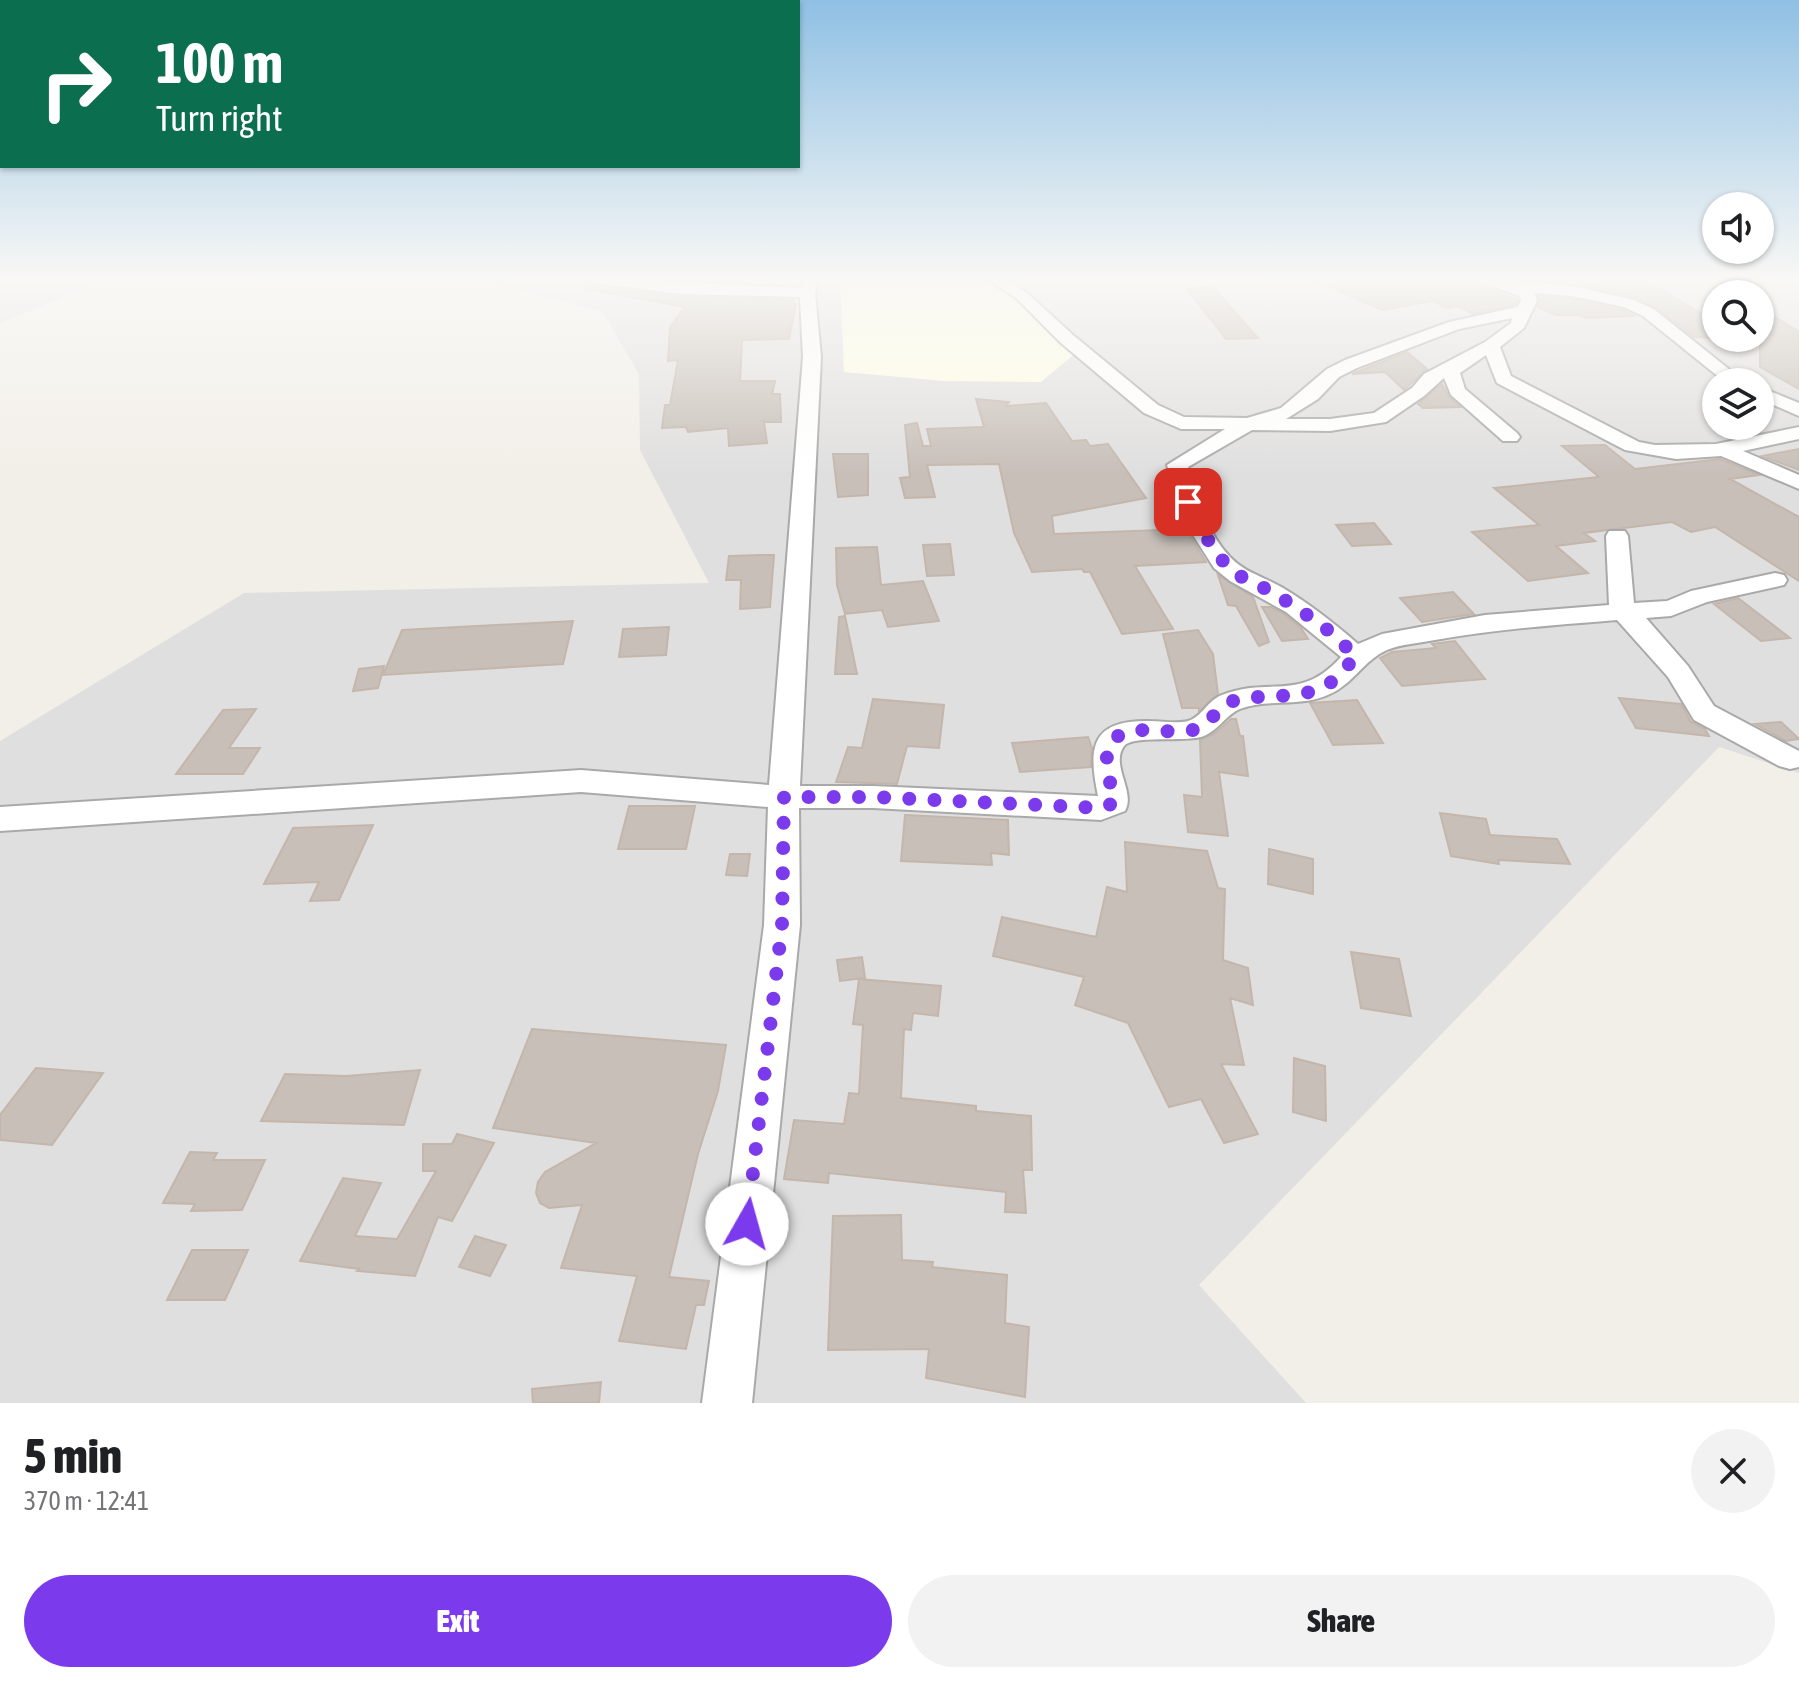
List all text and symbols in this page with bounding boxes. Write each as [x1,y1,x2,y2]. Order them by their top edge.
text: 100 m [156,31,283,95]
icon: right [24,32,128,136]
text: Turn right [156,97,283,139]
map controls [1702,192,1774,440]
button: sound [1702,192,1774,264]
button: search [1702,280,1774,352]
button: layers [1702,368,1774,440]
pin [1154,468,1222,536]
icon: arrive [1166,480,1210,524]
position arrow [705,1182,789,1266]
text: 5 min [24,1428,122,1483]
button: close [1691,1429,1775,1513]
text: 370 m · 12:41 [24,1486,149,1516]
button: Exit [24,1575,892,1667]
button: Share [908,1575,1775,1667]

